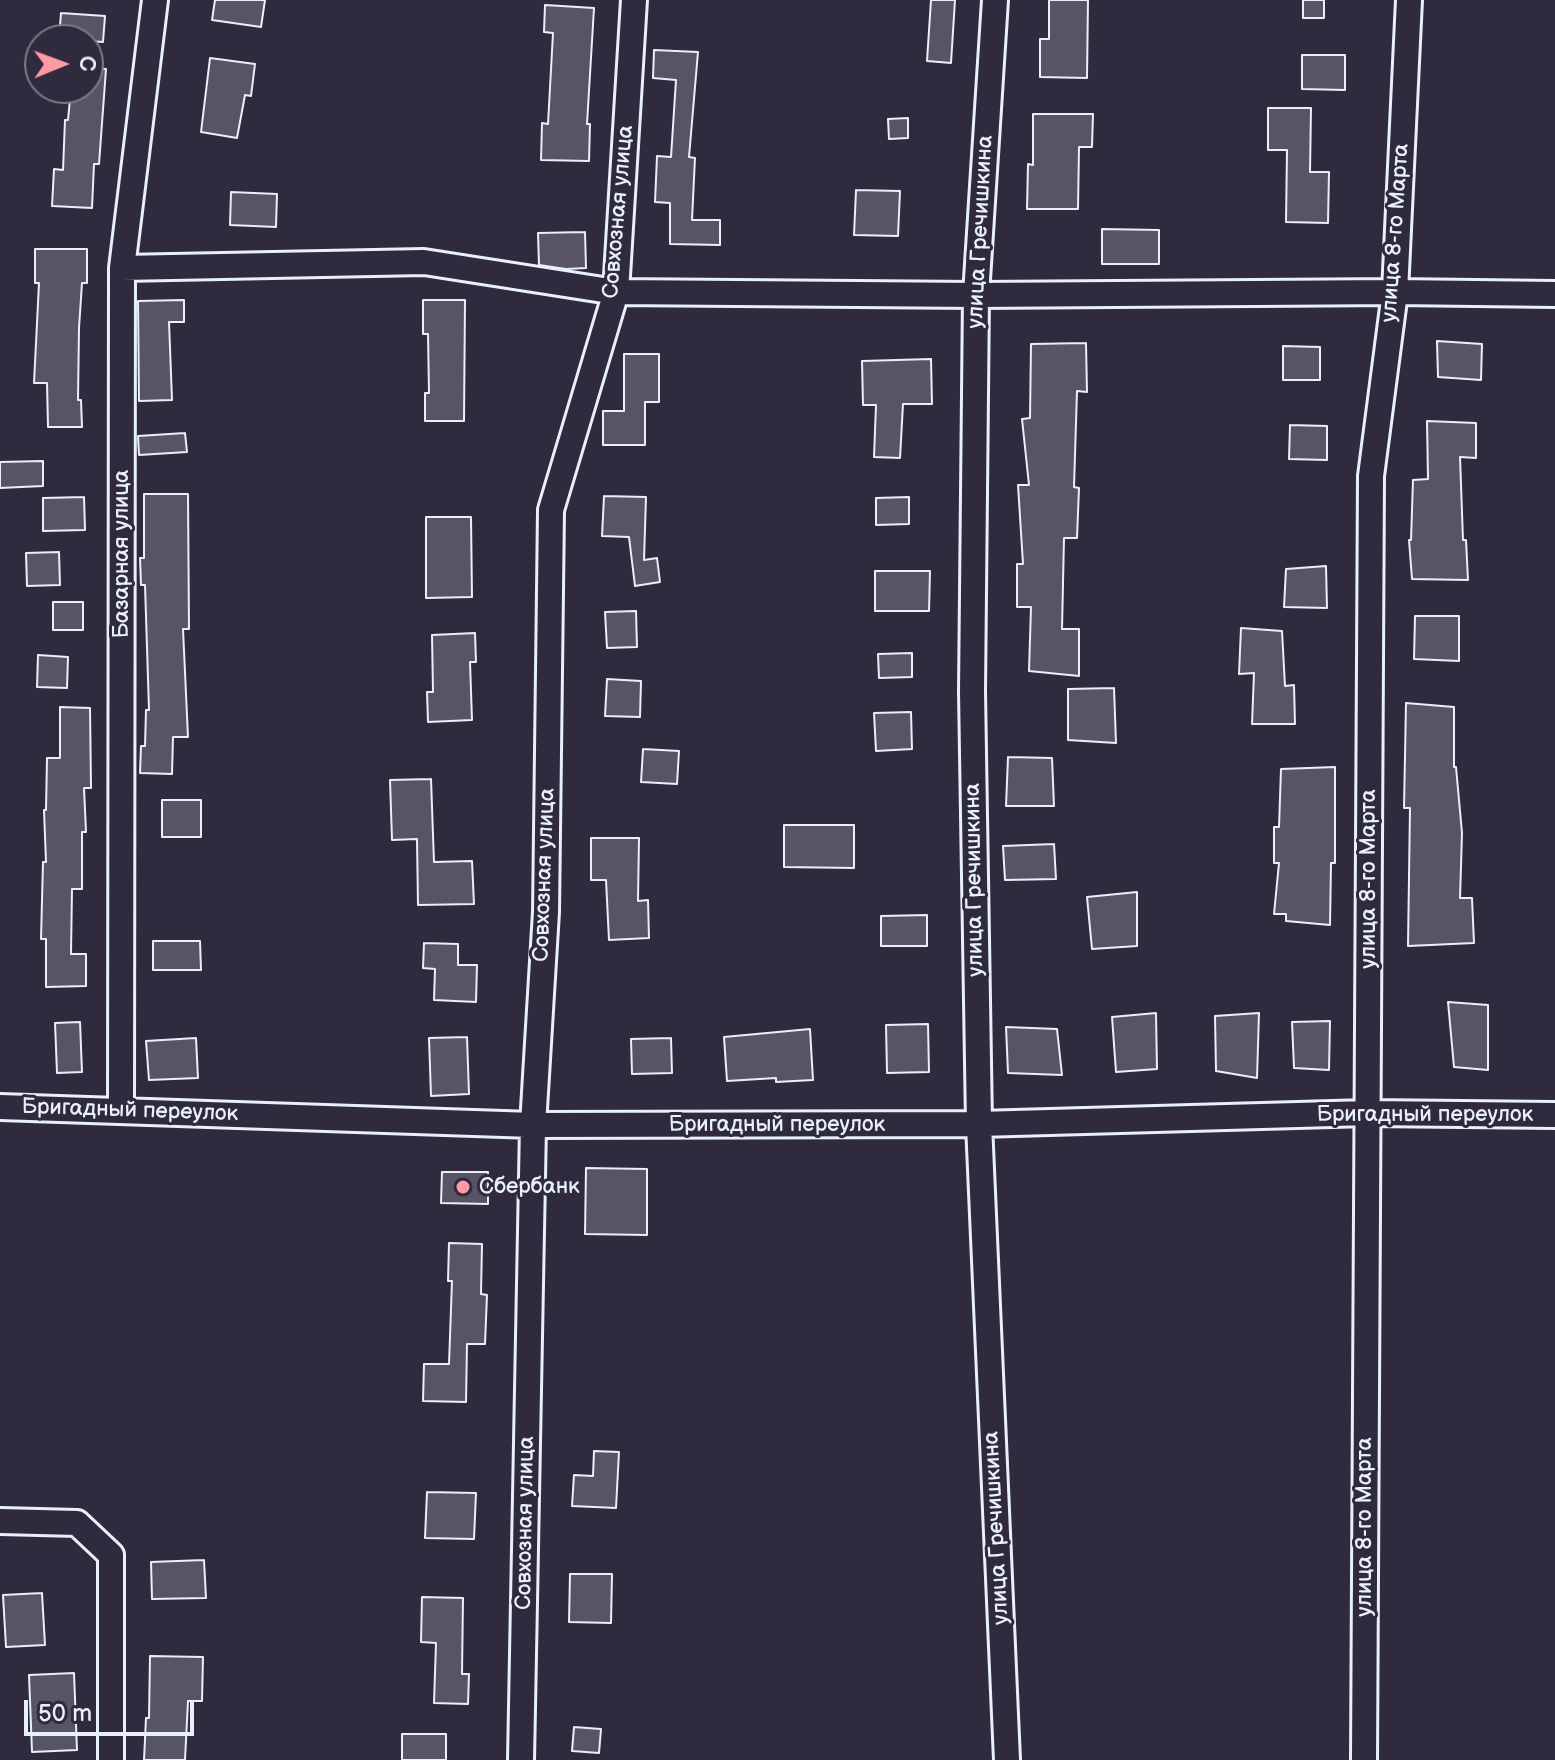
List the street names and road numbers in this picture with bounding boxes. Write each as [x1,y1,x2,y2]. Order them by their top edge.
street label: Совхозная улица [598,124,640,300]
street label: улица Гречишкина [963,135,999,329]
street label: улица 8-го Марта [1377,143,1415,323]
street label: Базарная улица [109,470,135,638]
street label: улица Гречишкина [960,783,990,977]
street label: Совхозная улица [529,788,561,962]
street label: улица 8-го Марта [1356,789,1382,969]
street label: Бригадный переулок [21,1094,239,1128]
street label: Бригадный переулок [1317,1102,1533,1128]
street label: Бригадный переулок [669,1112,885,1138]
street label: улица Гречишкина [979,1431,1015,1625]
street label: Совхозная улица [511,1436,541,1610]
street label: улица 8-го Марта [1352,1437,1378,1617]

